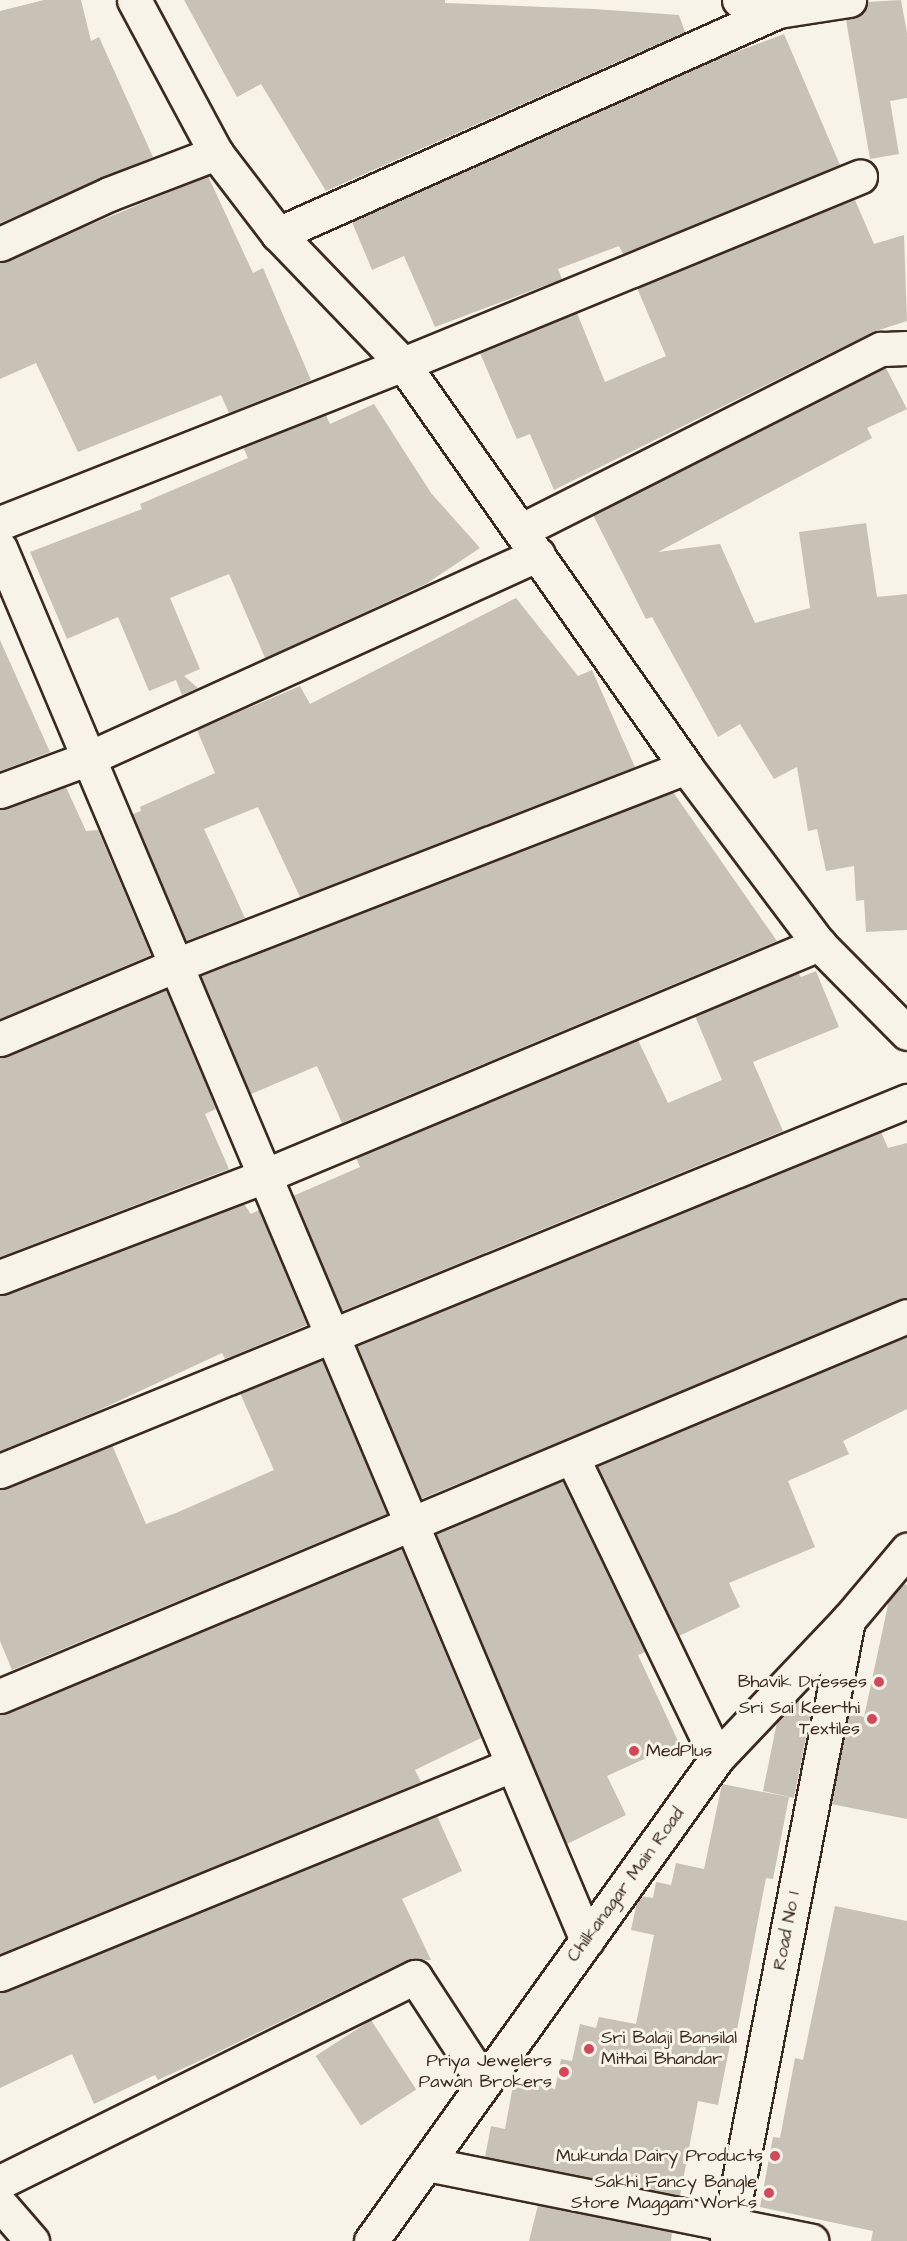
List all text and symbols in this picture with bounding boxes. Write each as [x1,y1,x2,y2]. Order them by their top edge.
place label: Bhavik Dresses [738,1671,867,1693]
marker: Bhavik Dresses [872,1675,886,1689]
place label: Sri Sai Keerthi Textiles [739,1698,860,1740]
marker: Sri Sai Keerthi Textiles [865,1712,879,1726]
place label: MedPlus [646,1740,712,1762]
marker: MedPlus [627,1744,641,1758]
street label: Chilkanagar Main Road [563,1804,689,1966]
street label: Road No 1 [769,1890,805,1972]
place label: Sri Balaji Bansilal Mithai Bhandar [601,2028,737,2070]
marker: Sri Balaji Bansilal Mithai Bhandar [582,2042,596,2056]
place label: Priya Jewelers Pawan Brokers [419,2051,552,2094]
marker: Priya Jewelers Pawan Brokers [557,2065,571,2079]
place label: Mukunda Dairy Products [556,2145,763,2167]
marker: Mukunda Dairy Products [768,2149,782,2163]
place label: Sakhi Fancy Bangle Store Maggam Works [571,2172,757,2214]
marker: Sakhi Fancy Bangle Store Maggam Works [762,2186,776,2200]

